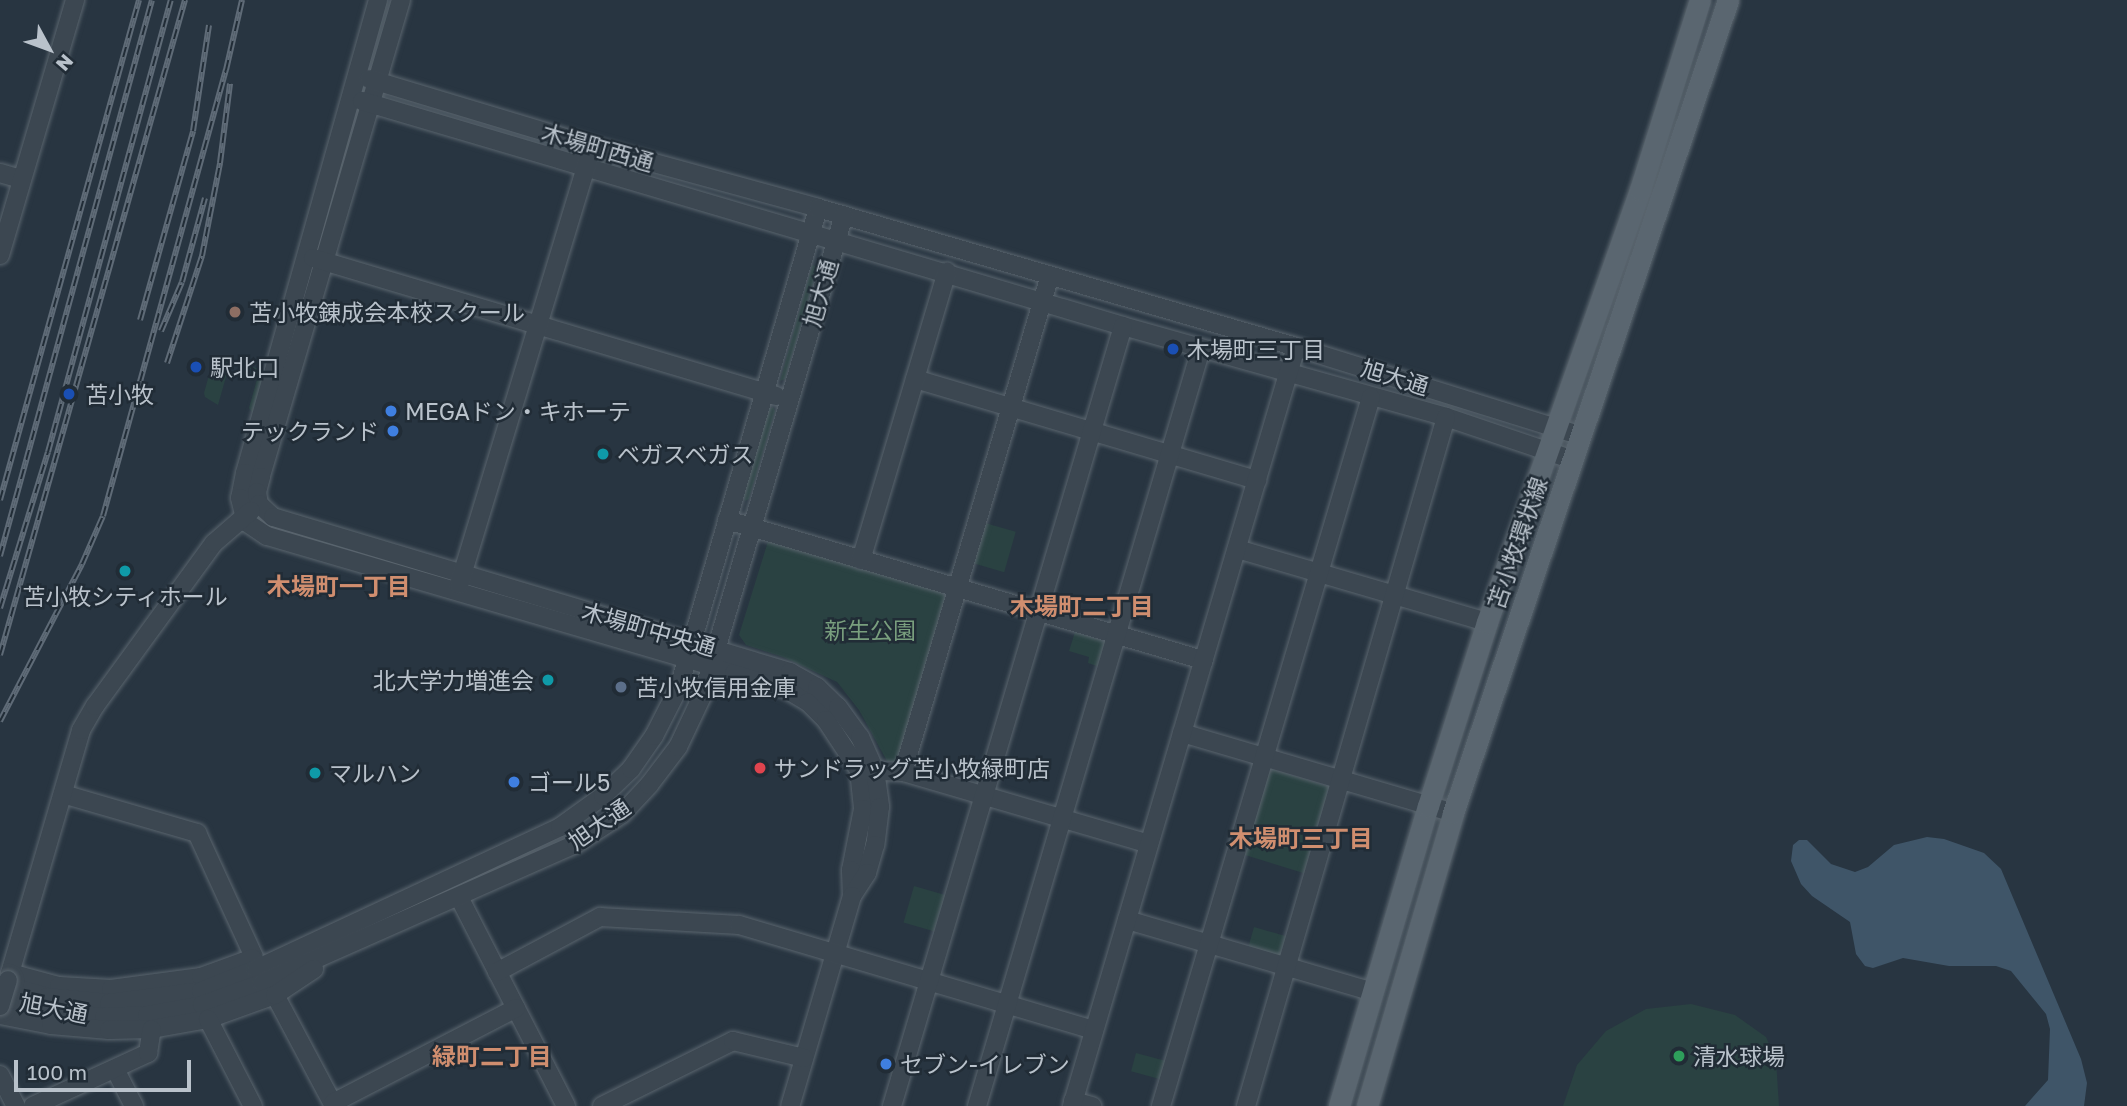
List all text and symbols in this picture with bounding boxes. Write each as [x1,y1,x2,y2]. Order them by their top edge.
north arrow [14,14,84,84]
text: N [52,50,79,76]
street label: 木場町西通 [539,118,657,176]
street label: 旭大通 [797,256,843,330]
place label: 苫小牧錬成会本校スクール [249,298,525,326]
marker: 苫小牧錬成会本校スクール [227,304,243,320]
place label: 木場町三丁目 [1187,335,1325,363]
marker: 木場町三丁目 [1165,341,1181,357]
place label: 駅北口 [210,353,279,381]
street label: 旭大通 [1358,354,1432,400]
marker: 駅北口 [188,359,204,375]
place label: 苫小牧 [85,380,154,408]
marker: 苫小牧 [59,384,79,404]
place label: MEGAドン・キホーテ [405,397,631,425]
marker: MEGAドン・キホーテ [383,403,399,419]
place label: テックランド [241,417,379,445]
marker: テックランド [385,423,401,439]
place label: ベガスベガス [617,440,755,468]
marker: ベガスベガス [595,446,611,462]
street label: 苫小牧環状線 [1481,473,1553,613]
marker: 苫小牧シティホール [117,563,133,579]
district label: 木場町一丁目 [267,572,411,600]
place label: 苫小牧シティホール [22,582,228,610]
district label: 木場町二丁目 [1010,592,1154,620]
street label: 木場町中央通 [579,597,719,661]
park label: 新生公園 [824,616,916,644]
place label: 北大学力増進会 [373,666,534,694]
marker: 北大学力増進会 [540,672,556,688]
place label: 苫小牧信用金庫 [635,673,796,701]
marker: 苫小牧信用金庫 [613,679,629,695]
place label: サンドラッグ苫小牧緑町店 [774,754,1050,782]
place label: マルハン [329,759,421,787]
marker: サンドラッグ苫小牧緑町店 [752,760,768,776]
marker: マルハン [307,765,323,781]
place label: ゴール5 [528,768,610,796]
marker: ゴール5 [506,774,522,790]
street label: 旭大通 [563,793,635,855]
district label: 木場町三丁目 [1229,824,1373,852]
street label: 旭大通 [18,988,90,1028]
district label: 緑町二丁目 [432,1042,552,1070]
place label: 清水球場 [1693,1042,1785,1070]
scale bar [18,1046,194,1090]
marker: 清水球場 [1671,1048,1687,1064]
place label: セブン-イレブン [900,1050,1070,1078]
marker: セブン-イレブン [878,1056,894,1072]
text: 100 m [27,1059,87,1085]

